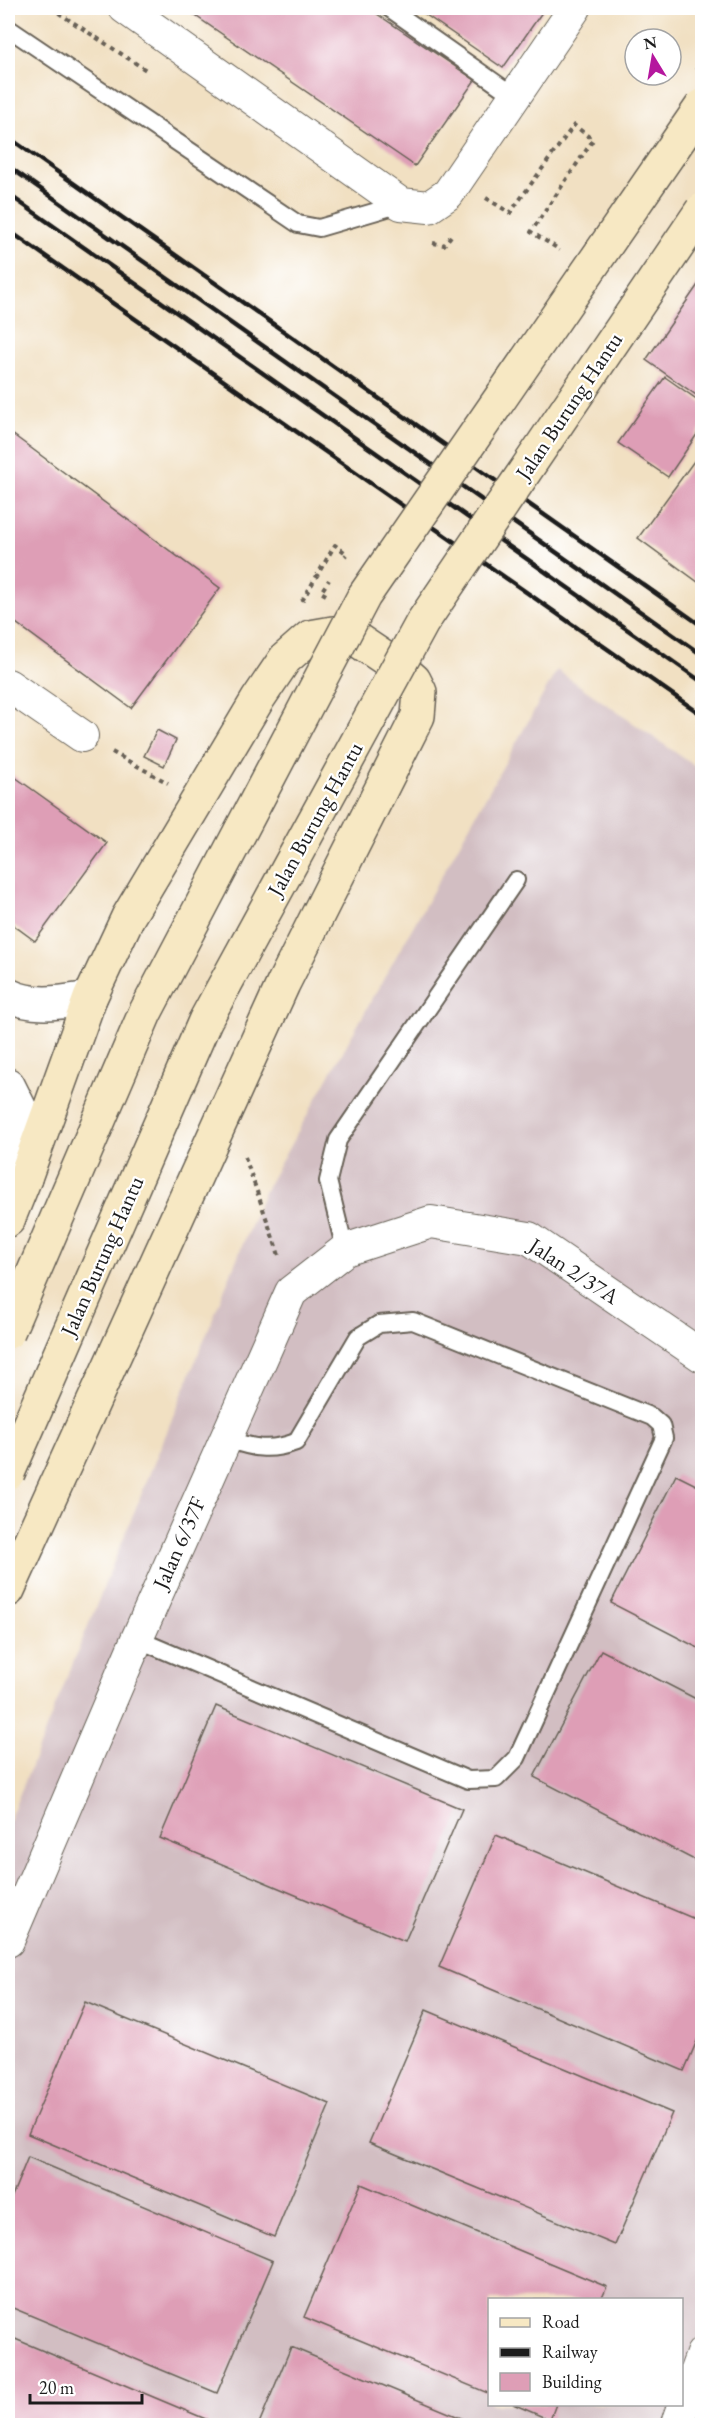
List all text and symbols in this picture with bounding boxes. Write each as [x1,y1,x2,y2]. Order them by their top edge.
north arrow [623,27,683,87]
text: N [642,31,659,54]
street label: Jalan Burung Hantu [508,326,629,487]
street label: Jalan Burung Hantu [260,736,370,903]
street label: Jalan Burung Hantu [53,1171,150,1342]
street label: Jalan 2/37A [522,1230,625,1311]
street label: Jalan 6/37F [145,1492,212,1596]
legend [488,2298,683,2406]
text: Road [542,2310,581,2333]
text: Railway [542,2340,598,2363]
scale bar [30,2367,142,2405]
text: Building [542,2370,602,2393]
text: 20 m [39,2376,74,2399]

